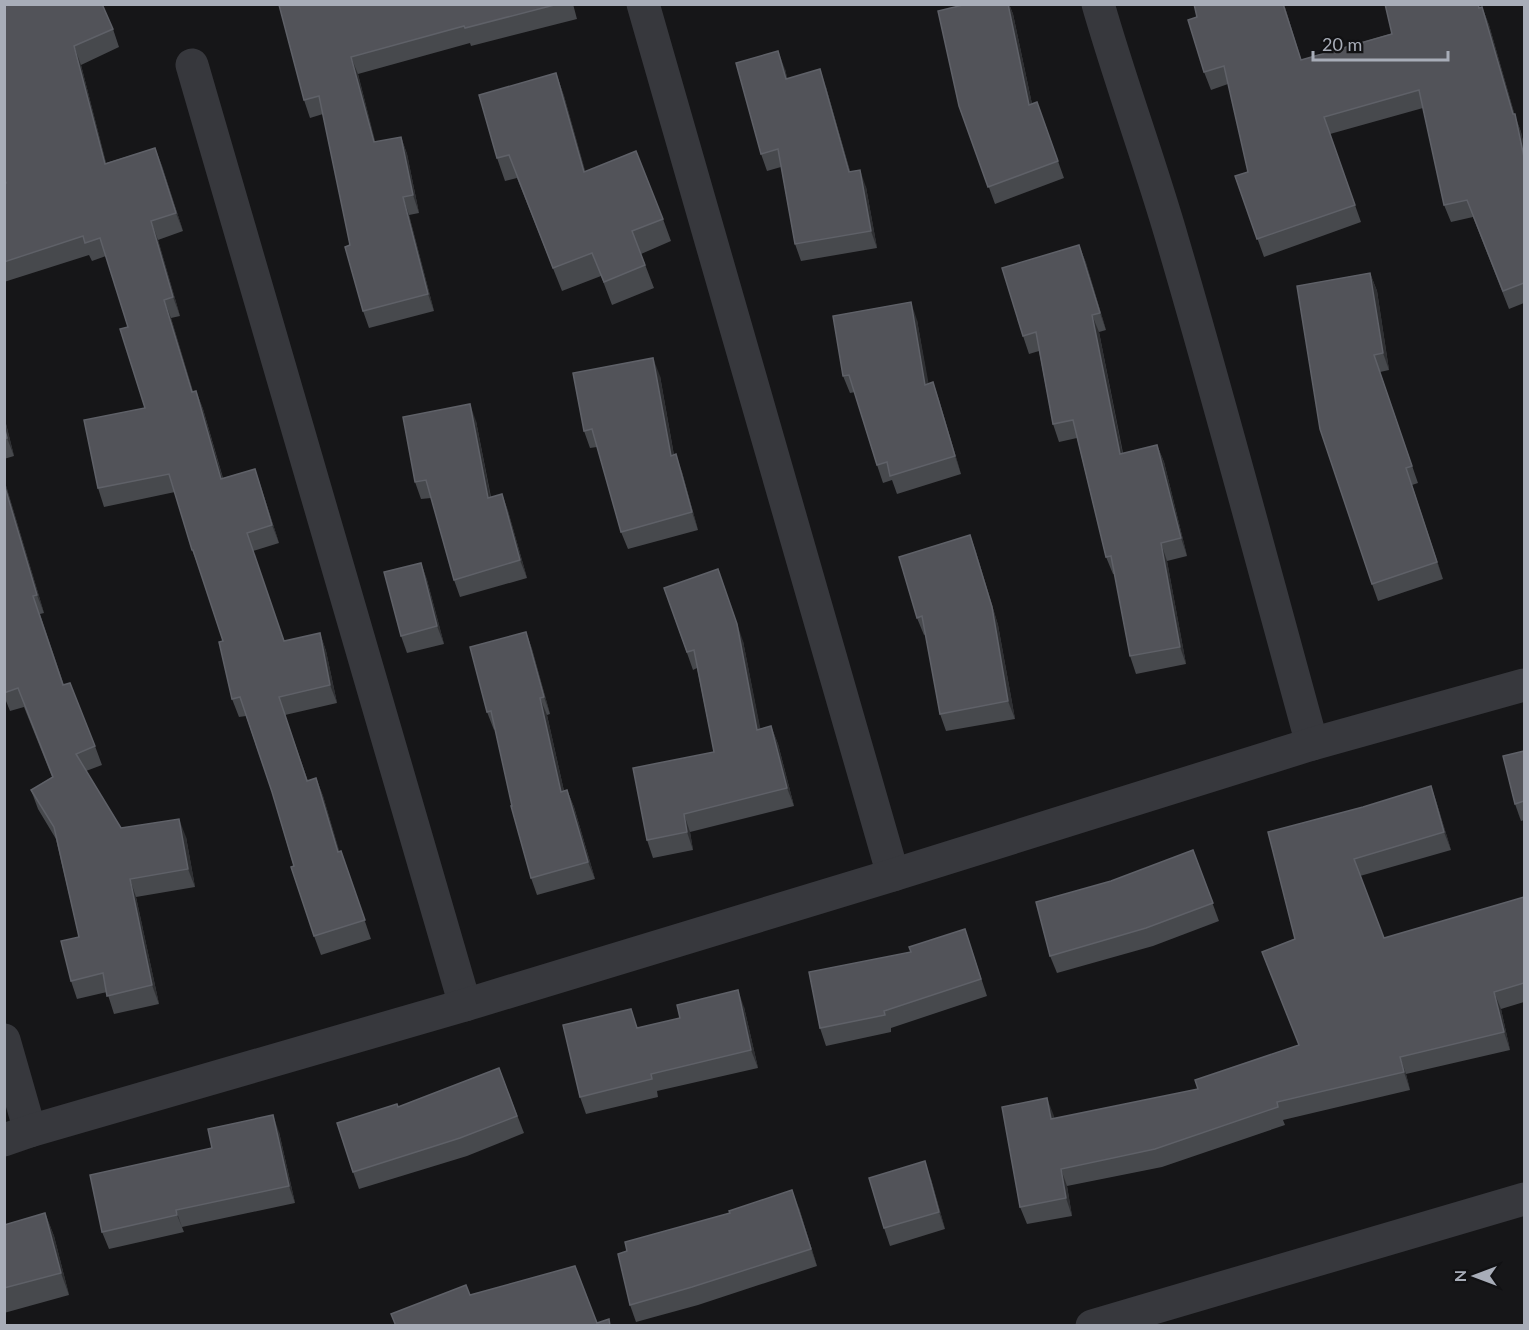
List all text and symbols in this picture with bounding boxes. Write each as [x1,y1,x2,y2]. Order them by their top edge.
scale bar [1313,24,1448,62]
text: 20 m [1322,33,1362,55]
north arrow [1445,1246,1505,1306]
text: N [1450,1270,1469,1282]

